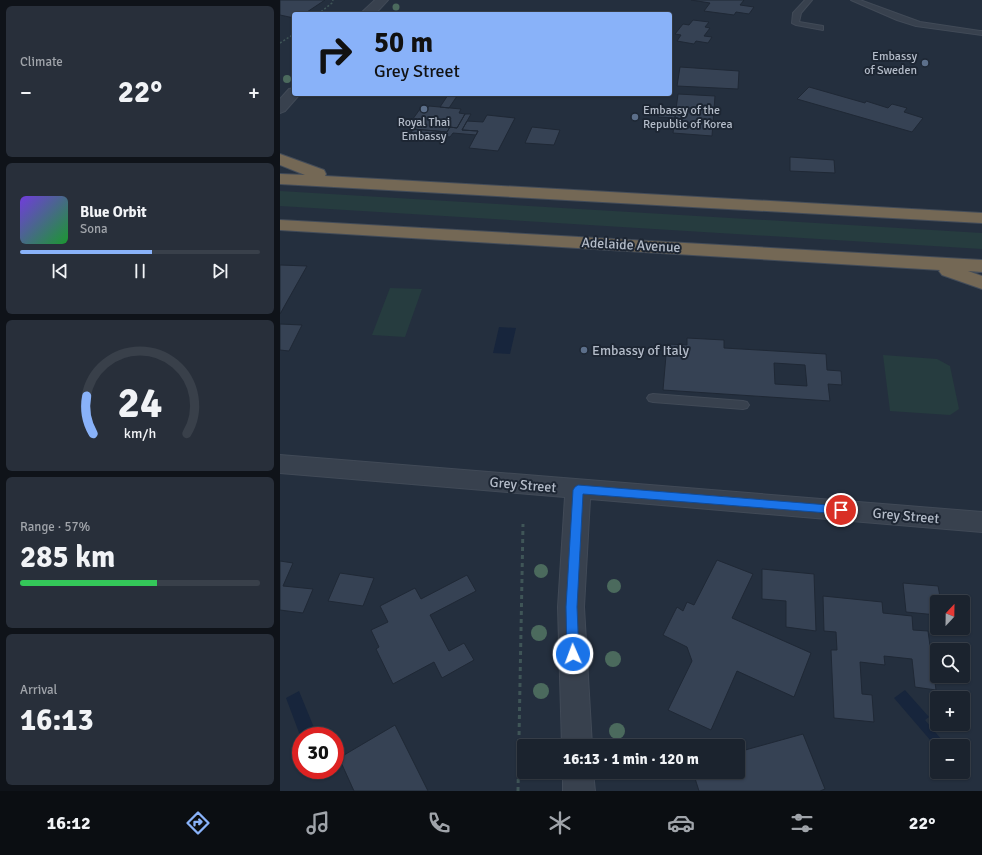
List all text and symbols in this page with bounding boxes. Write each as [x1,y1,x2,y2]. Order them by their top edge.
text: 50 m [374,26,433,60]
icon: right [308,28,360,80]
place label: Embassy of Sweden [864,49,917,78]
text: Climate [20,54,63,70]
marker: Embassy of Sweden [920,58,930,68]
text: Grey Street [374,60,460,82]
text: 22° [118,74,162,111]
text: − [20,79,32,106]
text: + [248,79,260,106]
place label: Embassy of the Republic of Korea [643,103,733,132]
marker: Royal Thai Embassy [419,104,429,114]
marker: Embassy of the Republic of Korea [630,112,640,122]
place label: Royal Thai Embassy [398,115,450,144]
text: Blue Orbit [80,203,147,221]
text: Sona [80,221,108,237]
street label: Adelaide Avenue [581,234,681,256]
icon: previous [49,260,71,282]
icon: pause [129,260,151,282]
icon: next [209,260,231,282]
place label: Embassy of Italy [592,342,689,359]
marker: Embassy of Italy [579,345,589,355]
text: 24 [118,377,162,428]
text: km/h [124,424,156,441]
street label: Grey Street [489,474,557,496]
pin [824,493,858,527]
icon: arrive [830,499,852,521]
street label: Grey Street [872,505,940,527]
text: Range · 57% [20,519,90,535]
text: 285 km [20,539,115,576]
north arrow [930,595,970,635]
map controls [930,595,970,779]
position arrow [552,633,594,675]
button: search [930,643,970,683]
text: Arrival [20,682,57,698]
button: + [930,691,970,731]
text: 16:13 [20,702,94,739]
speed limit sign: 30 [292,727,344,779]
button: − [930,739,970,779]
text: 16:13 · 1 min · 120 m [563,750,699,768]
icon: directions [184,809,212,837]
icon: music [304,809,332,837]
icon: phone [425,809,453,837]
icon: climate [546,809,574,837]
icon: car [667,809,695,837]
icon: filters [788,809,816,837]
text: 16:12 [46,812,91,834]
text: 22° [909,812,936,834]

